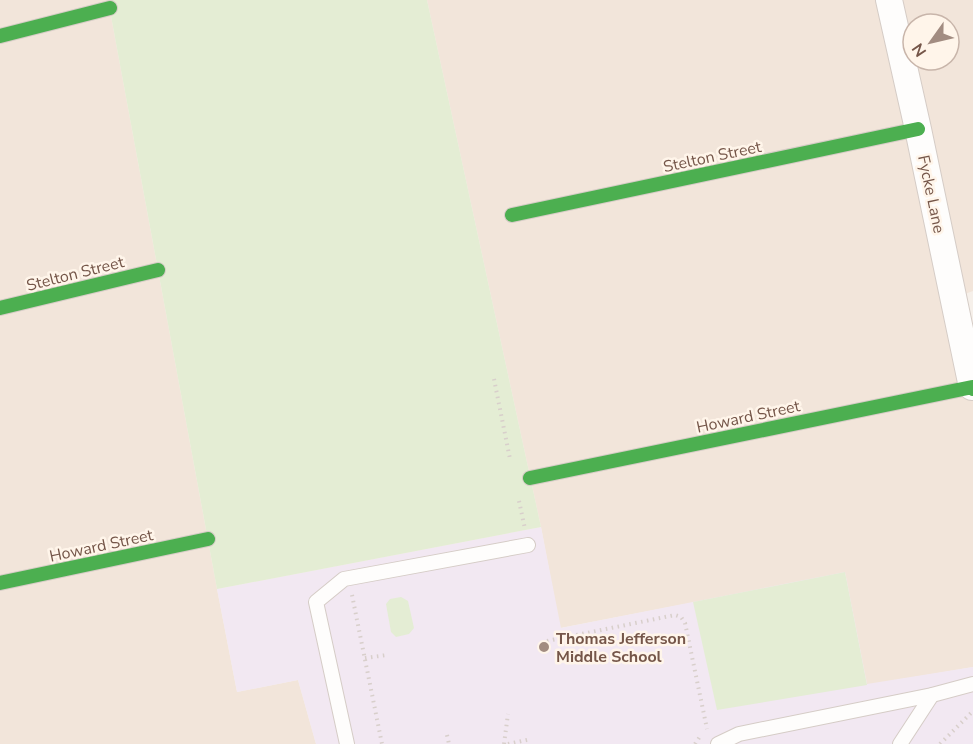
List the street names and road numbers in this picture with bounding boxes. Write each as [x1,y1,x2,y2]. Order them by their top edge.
street label: Stelton Street [661,136,764,178]
street label: Fycke Lane [912,153,950,235]
street label: Stelton Street [24,251,127,297]
street label: Howard Street [694,395,802,439]
street label: Howard Street [47,524,155,568]

